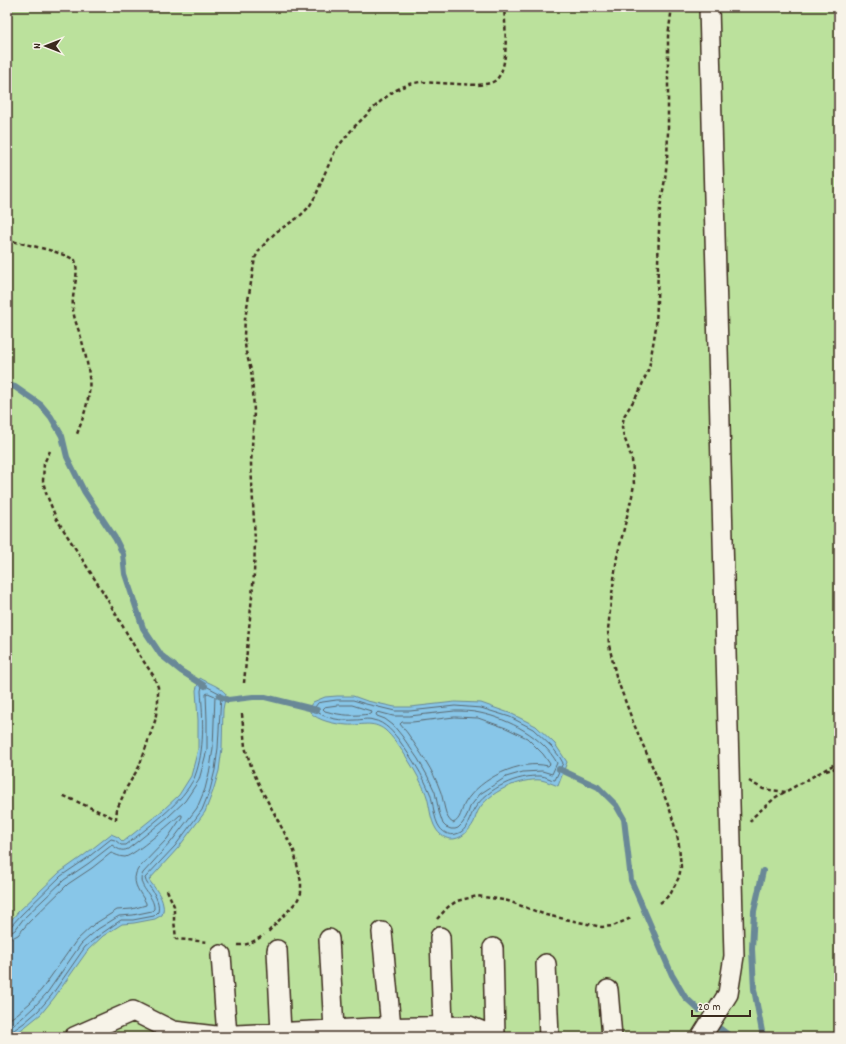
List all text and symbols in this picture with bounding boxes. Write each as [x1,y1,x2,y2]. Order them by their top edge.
north arrow [26,26,66,66]
text: N [30,43,46,49]
scale bar [692,992,750,1018]
text: 20 m [698,999,721,1016]

